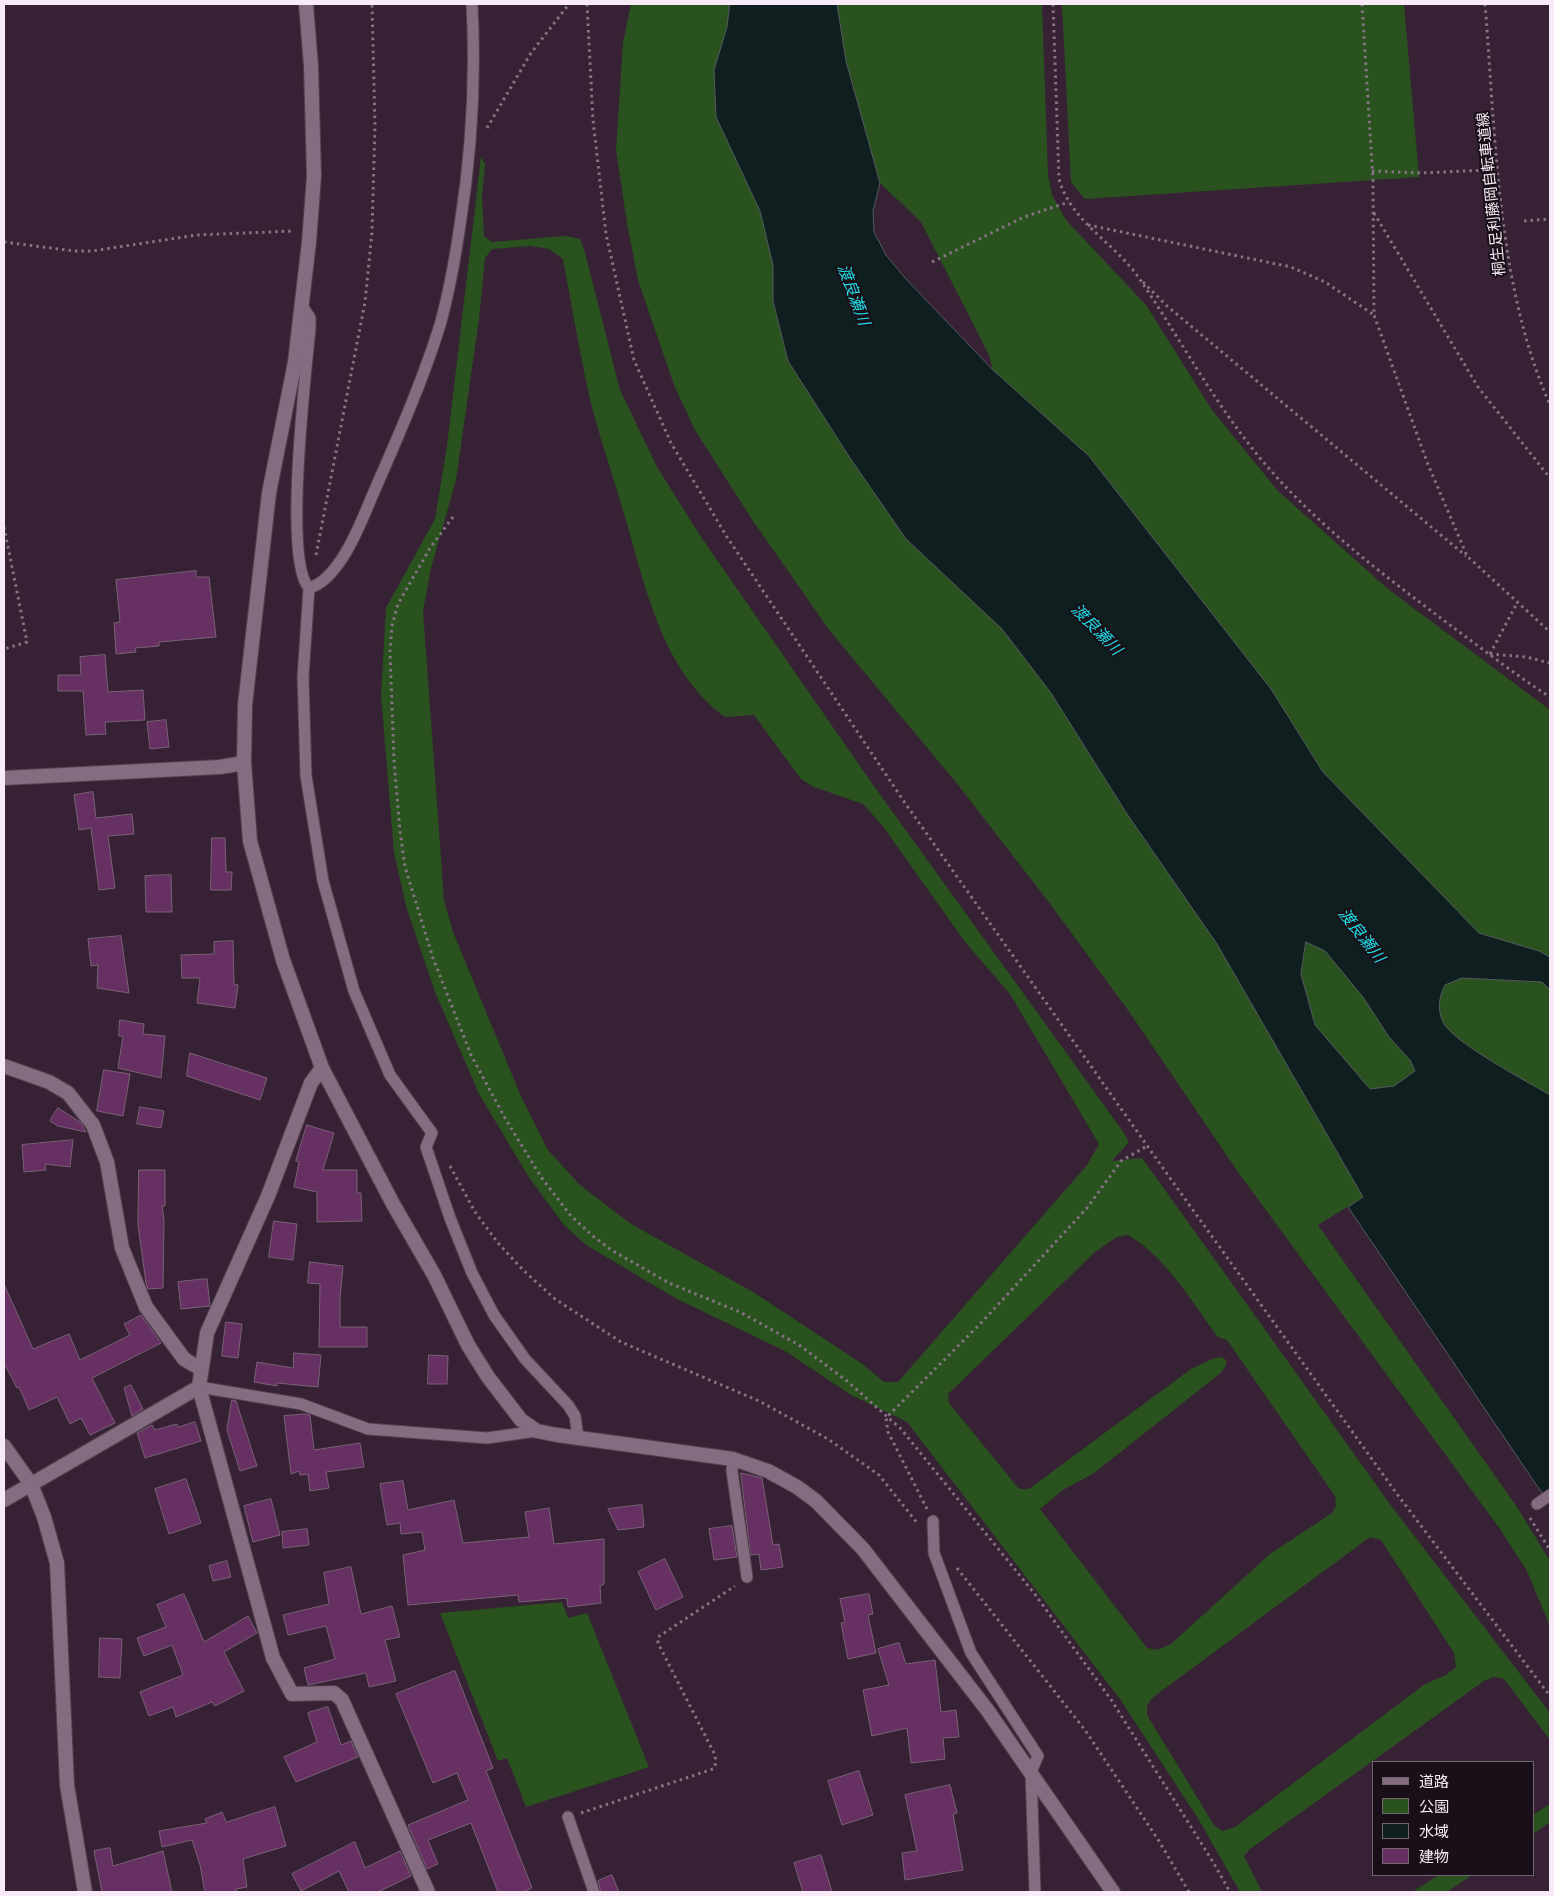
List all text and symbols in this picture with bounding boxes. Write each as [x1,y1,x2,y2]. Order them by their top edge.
street label: 桐生足利藤岡自転車道線 [1474,111,1510,277]
water label: 渡良瀬川 [833,262,873,328]
water label: 渡良瀬川 [1067,600,1125,660]
water label: 渡良瀬川 [1334,905,1388,967]
legend [1372,1761,1534,1876]
text: 道路 [1419,1773,1449,1791]
text: 公園 [1419,1798,1449,1816]
text: 水域 [1419,1823,1449,1841]
text: 建物 [1419,1848,1449,1866]

